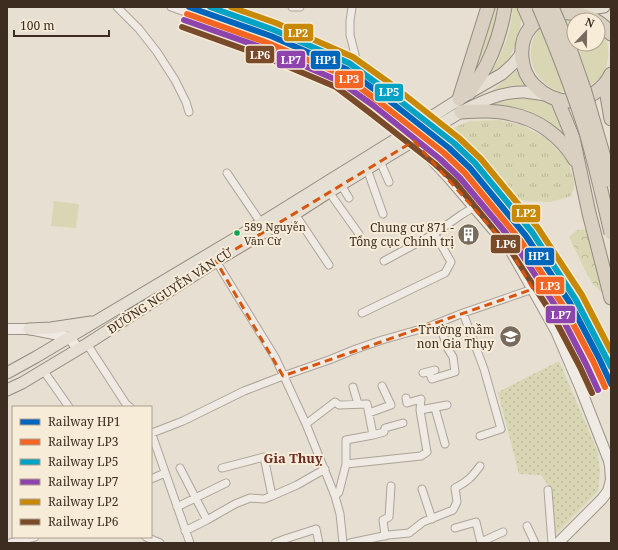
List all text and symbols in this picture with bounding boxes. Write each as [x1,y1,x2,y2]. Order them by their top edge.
scale bar [14,12,109,38]
north arrow [566,12,606,52]
text: N [583,14,597,31]
text: 100 m [20,17,55,34]
line badge: LP2 [283,23,314,42]
text: LP2 [288,25,308,40]
line badge: LP6 [245,45,275,64]
text: LP6 [250,47,270,62]
line badge: LP7 [276,50,306,69]
line badge: HP1 [310,50,341,70]
text: LP7 [281,52,301,67]
text: HP1 [315,52,337,67]
line badge: LP3 [334,70,364,89]
text: LP3 [339,71,359,86]
line badge: LP5 [374,83,404,102]
text: LP5 [379,84,399,99]
line badge: LP2 [511,204,541,223]
text: LP2 [516,205,536,220]
place label: 589 Nguyễn Văn Cừ [244,219,306,248]
place label: Chung cư 871 - Tổng cục Chính trị [349,219,454,250]
building icon: Chung cư 871 - Tổng cục Chính trị [456,222,482,248]
marker: 589 Nguyễn Văn Cừ [232,228,242,238]
line badge: LP6 [490,234,521,254]
text: LP6 [496,236,516,251]
street label: ĐƯỜNG NGUYỄN VĂN CỪ [103,242,236,338]
line badge: HP1 [524,247,555,266]
text: HP1 [528,248,550,263]
line badge: LP3 [535,276,565,295]
text: LP3 [540,278,560,293]
line badge: LP7 [545,305,576,324]
text: LP7 [551,307,571,322]
place label: Trường mầm non Gia Thụy [417,321,494,352]
school or university icon: Trường mầm non Gia Thụy [497,324,523,350]
legend [12,406,152,538]
text: Railway HP1 [48,413,120,430]
text: Railway LP3 [48,433,119,450]
district label: Gia Thuỵ [263,449,323,467]
text: Railway LP5 [48,453,118,470]
text: Railway LP7 [48,473,119,490]
text: Railway LP2 [48,493,118,510]
text: Railway LP6 [48,513,119,530]

